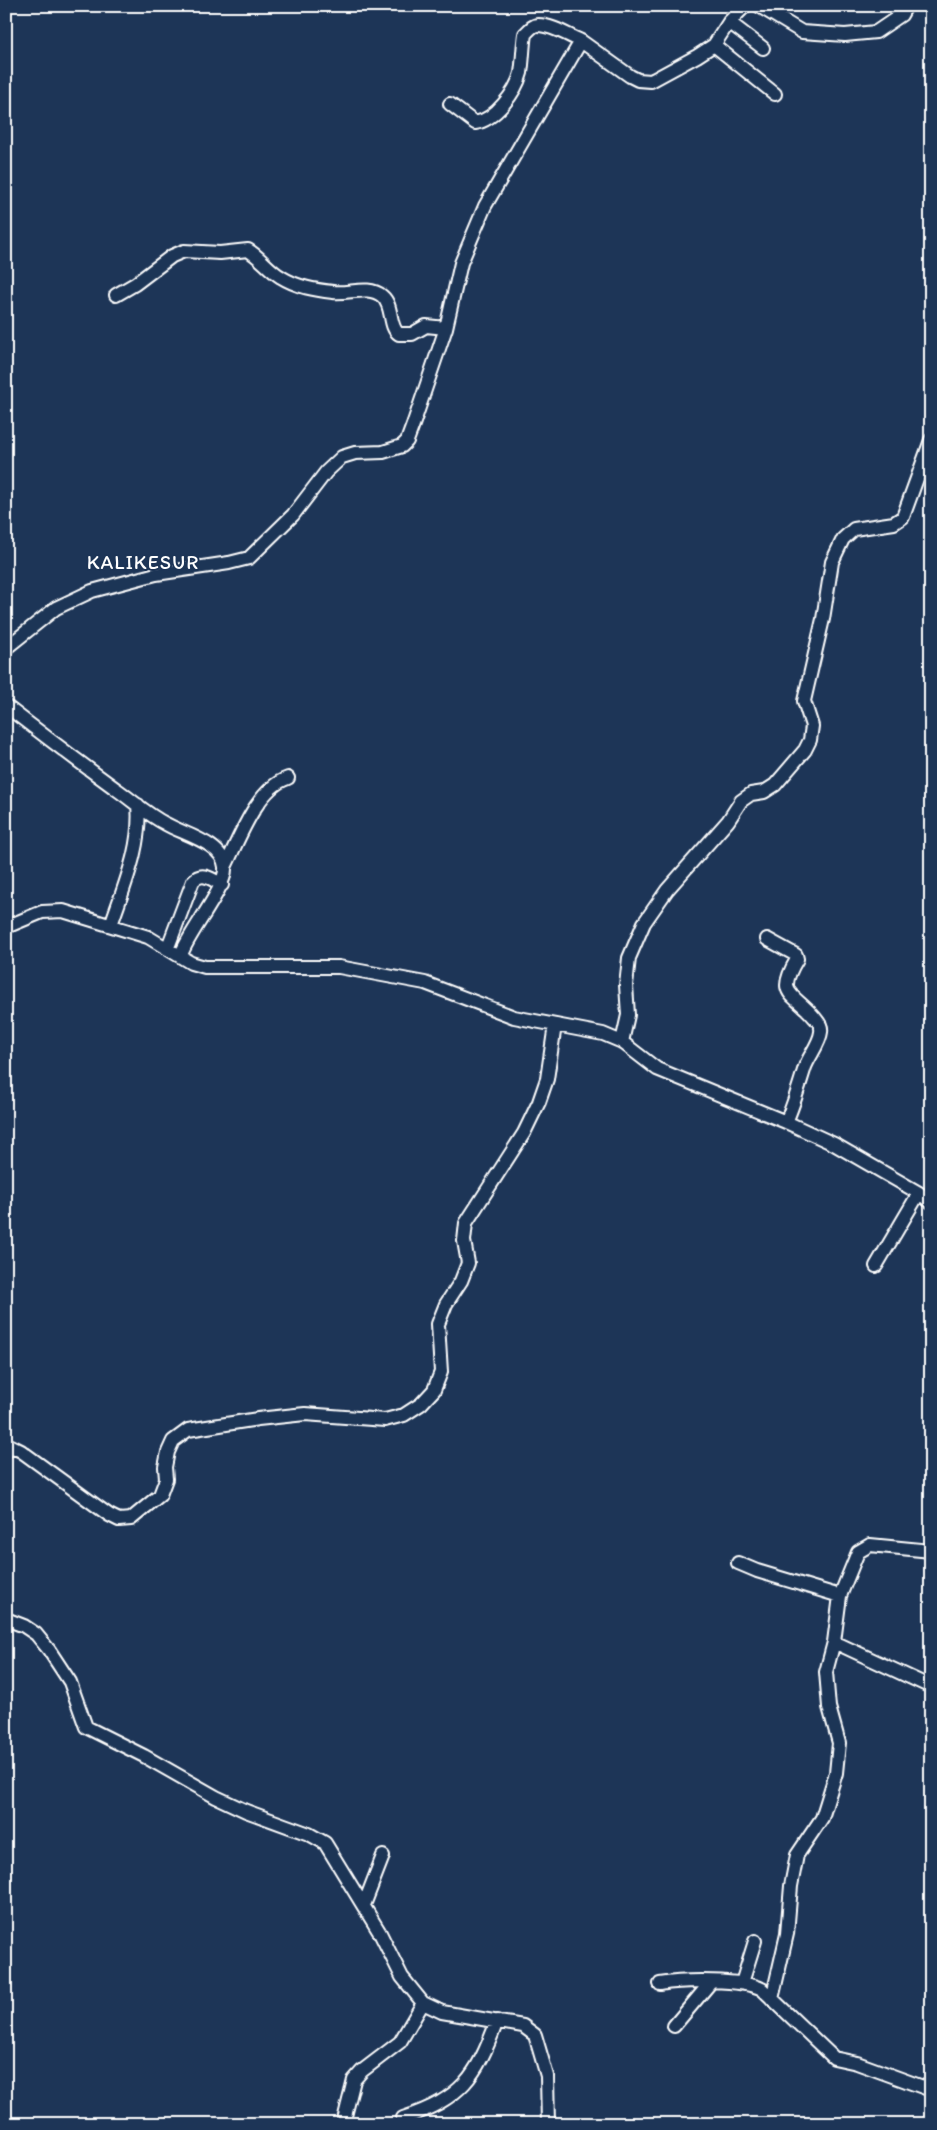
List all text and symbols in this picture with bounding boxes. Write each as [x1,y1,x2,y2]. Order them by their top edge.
district label: KALIKESUR [87,550,199,574]

